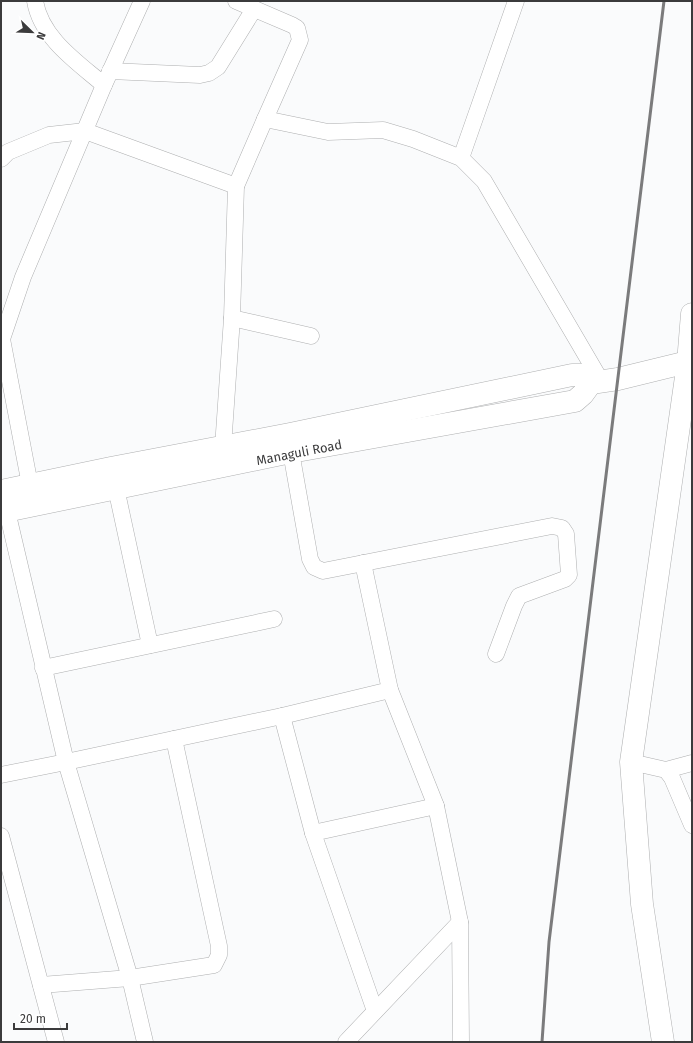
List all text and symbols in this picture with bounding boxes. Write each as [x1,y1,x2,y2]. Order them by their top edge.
north arrow [12,12,52,52]
text: N [33,30,48,42]
street label: Managuli Road [255,437,343,468]
scale bar [14,1005,67,1031]
text: 20 m [20,1012,46,1026]

